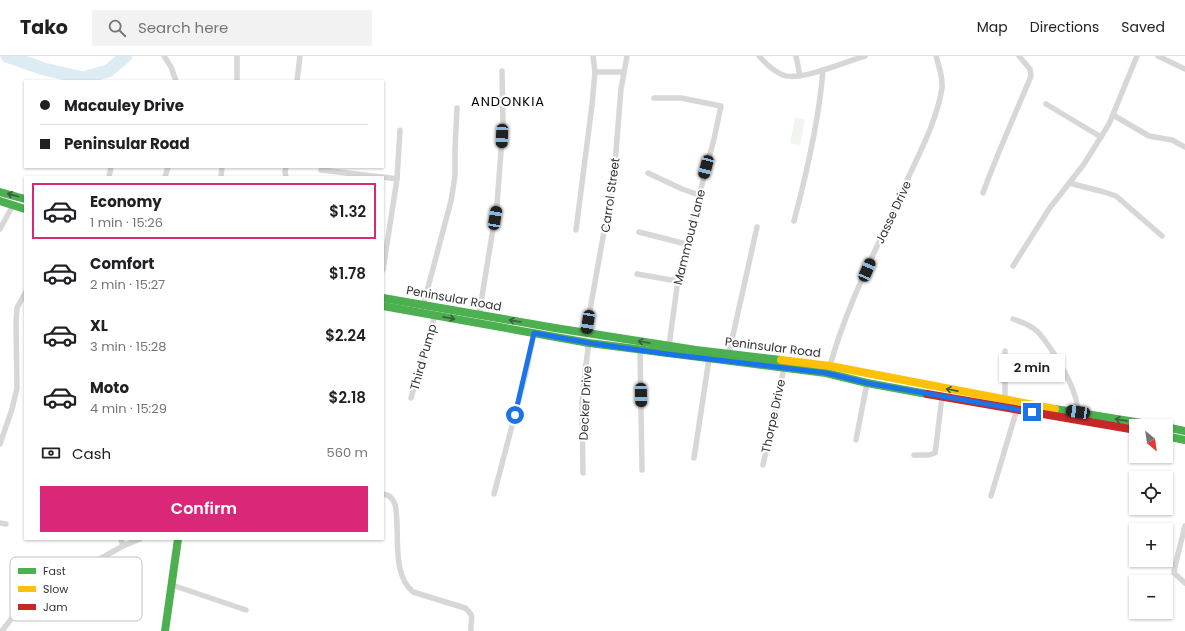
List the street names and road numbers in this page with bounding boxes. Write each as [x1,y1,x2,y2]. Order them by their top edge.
street label: Carrol Street [596,157,624,233]
street label: Jasse Drive [871,178,915,246]
street label: Mammoud Lane [669,187,709,287]
street label: Peninsular Road [405,281,503,315]
street label: Third Pump [405,322,441,392]
street label: Peninsular Road [724,333,822,361]
street label: Decker Drive [575,365,595,441]
street label: Thorpe Drive [757,377,789,455]

